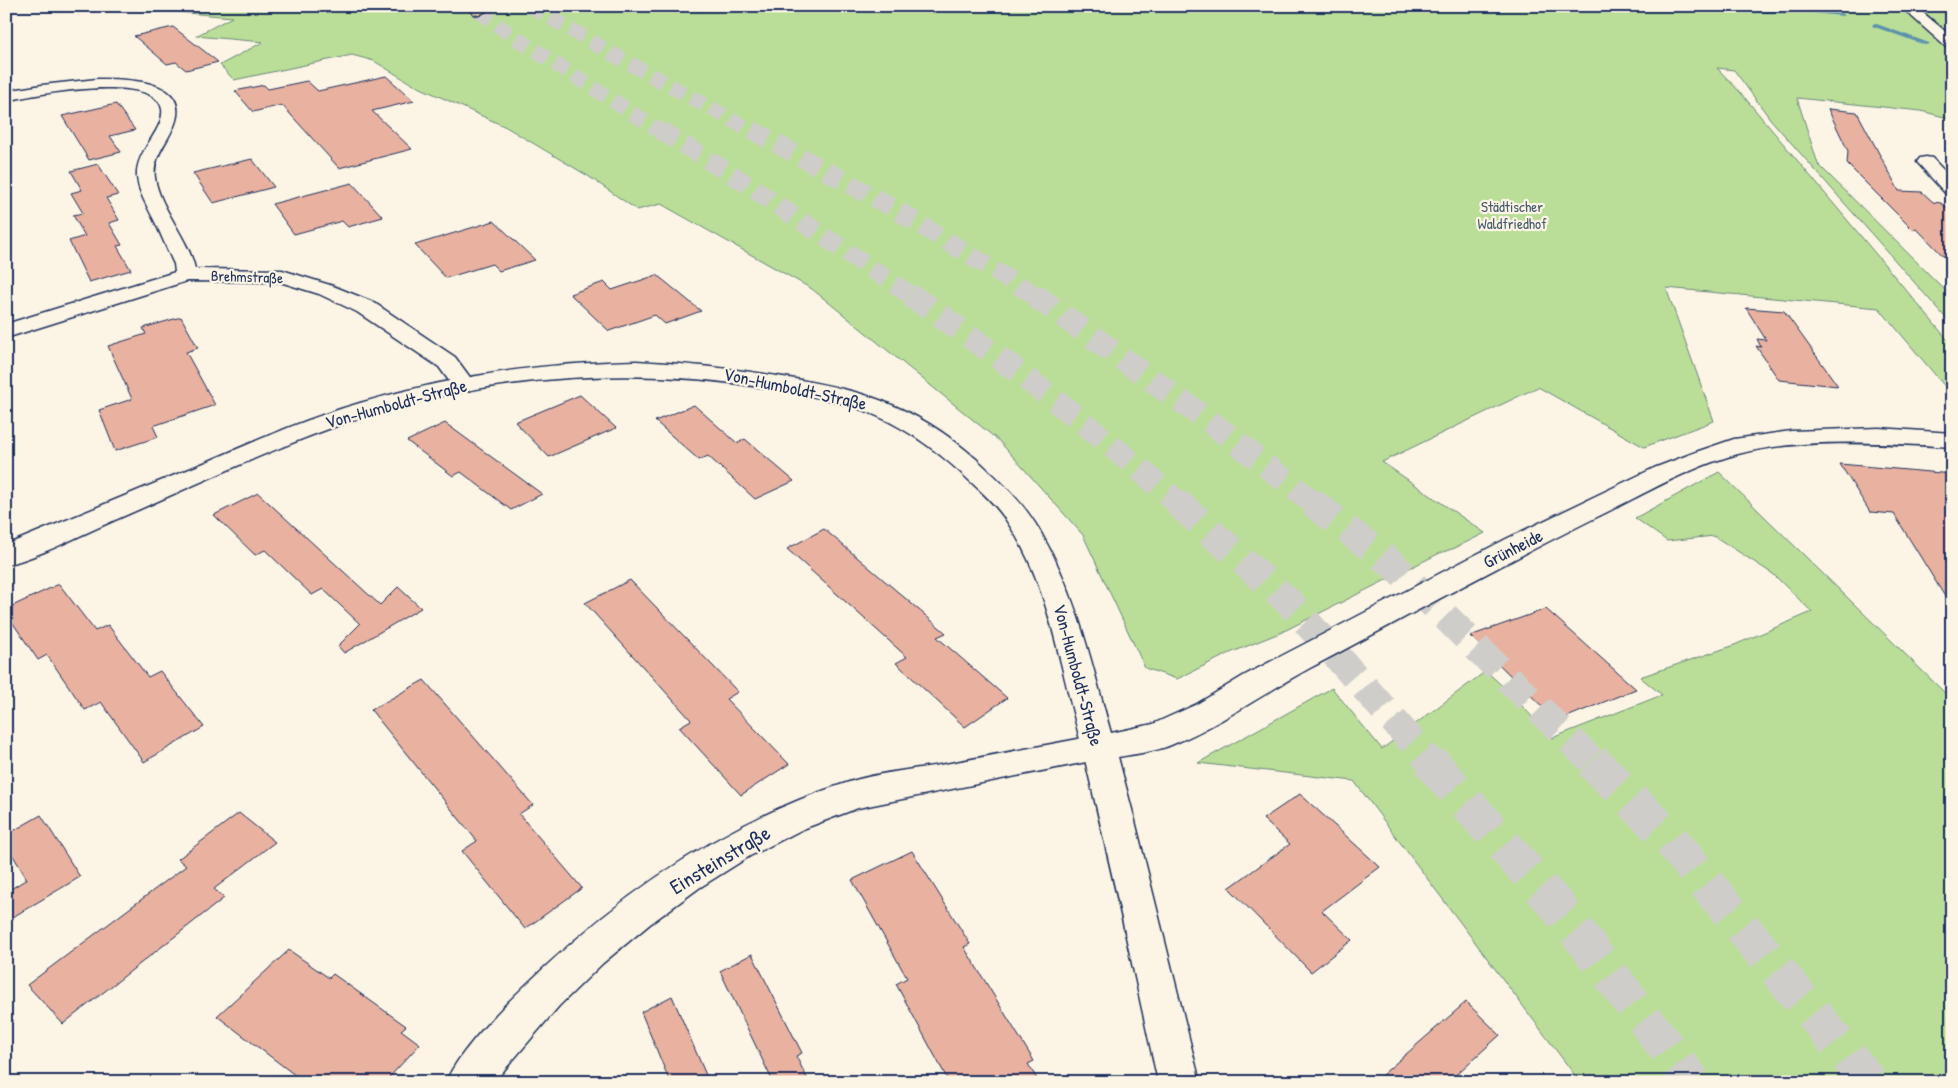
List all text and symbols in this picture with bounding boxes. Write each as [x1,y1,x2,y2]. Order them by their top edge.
park label: Städtischer Waldfriedhof [1477,196,1547,234]
street label: Brehmstraße [210,265,284,288]
street label: Von-Humboldt-Straße [721,361,869,416]
street label: Von-Humboldt-Straße [322,373,469,434]
street label: Grünheide [1479,523,1547,574]
street label: Von-Humboldt-Straße [1048,601,1109,748]
street label: Einsteinstraße [664,818,775,901]

